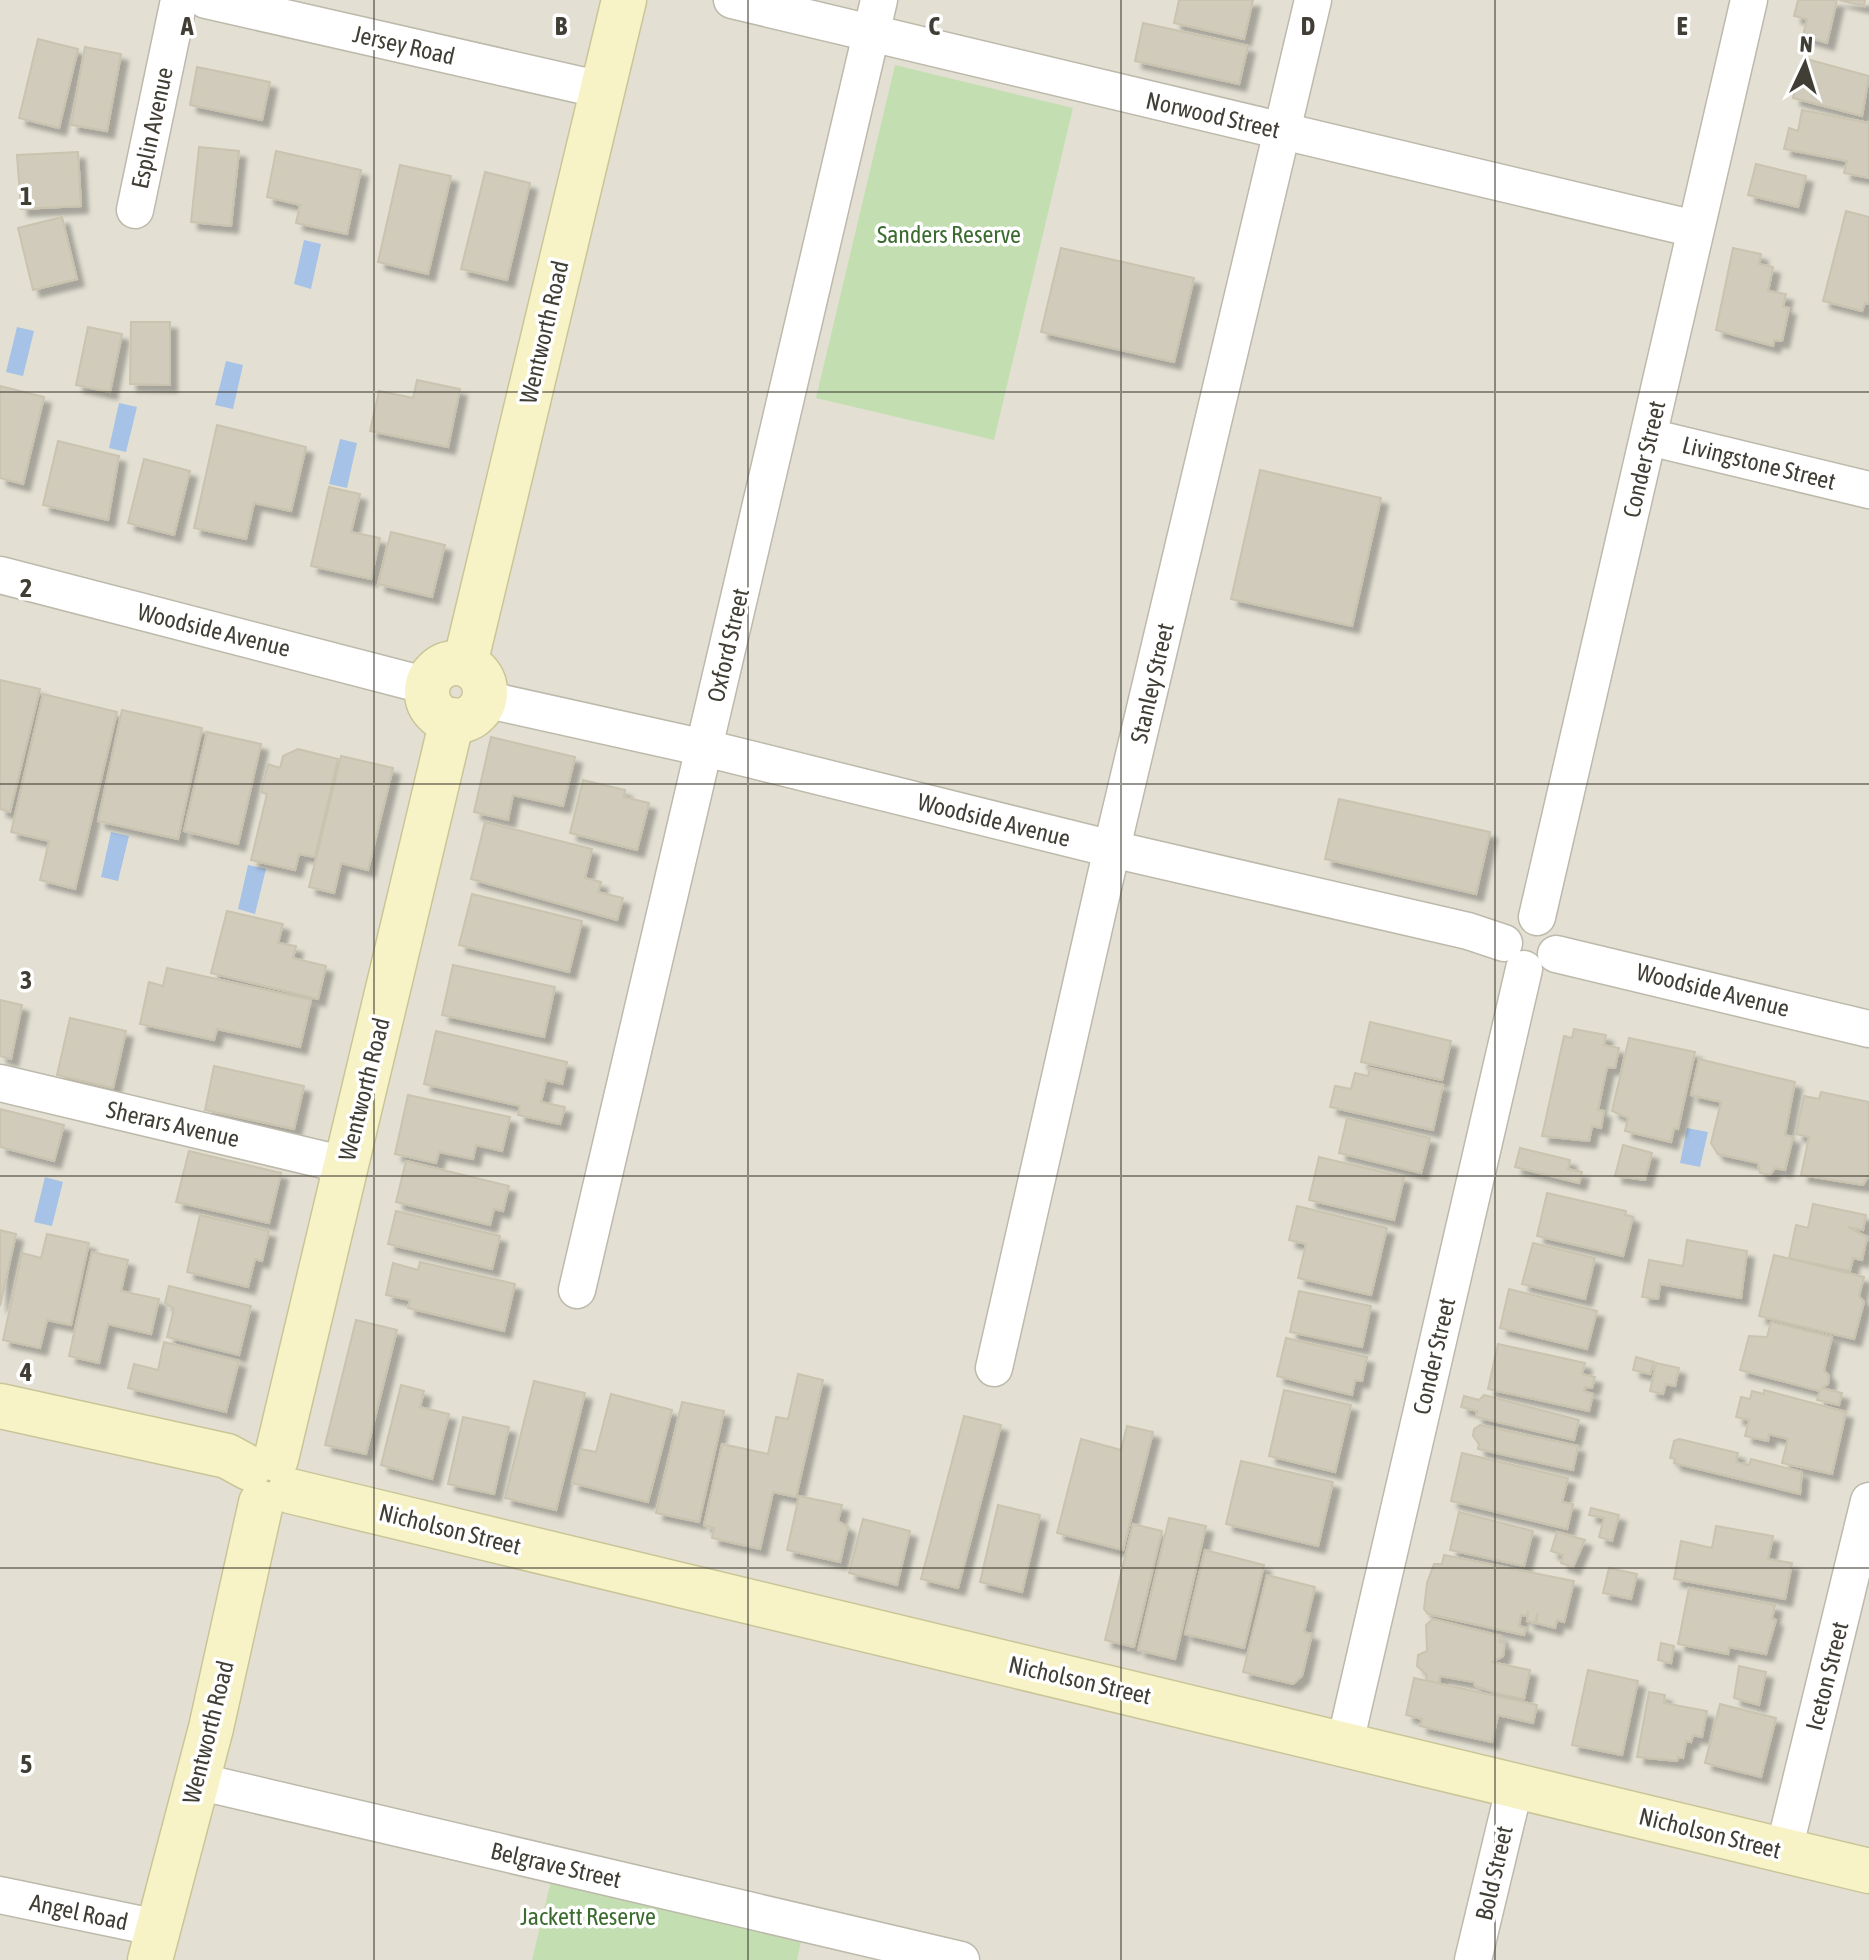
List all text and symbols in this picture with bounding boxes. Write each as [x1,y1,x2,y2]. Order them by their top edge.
text: A [180,11,194,41]
text: B [555,11,568,41]
text: C [928,11,940,41]
text: D [1301,11,1315,41]
text: E [1676,11,1688,41]
street label: Jersey Road [350,20,458,70]
north arrow [1765,24,1845,104]
text: N [1799,31,1814,57]
street label: Esplin Avenue [126,65,178,191]
street label: Norwood Street [1143,86,1283,144]
text: 1 [20,181,32,211]
park label: Sanders Reserve [877,221,1021,248]
street label: Wentworth Road [514,258,574,406]
street label: Conder Street [1617,398,1671,520]
street label: Livingstone Street [1680,431,1839,495]
text: 2 [20,573,32,603]
street label: Oxford Street [702,585,754,705]
street label: Woodside Avenue [135,598,293,662]
street label: Stanley Street [1125,620,1179,746]
street label: Woodside Avenue [915,788,1073,852]
street label: Woodside Avenue [1634,958,1792,1022]
text: 3 [20,965,32,995]
street label: Wentworth Road [333,1015,395,1163]
street label: Sherars Avenue [104,1096,242,1152]
street label: Conder Street [1407,1295,1461,1417]
text: 4 [19,1357,32,1387]
street label: Nicholson Street [376,1498,524,1560]
street label: Iceton Street [1800,1619,1854,1733]
street label: Nicholson Street [1006,1651,1154,1710]
street label: Wentworth Road [177,1658,239,1806]
text: 5 [20,1749,32,1779]
street label: Nicholson Street [1636,1802,1784,1864]
street label: Bold Street [1470,1823,1518,1923]
street label: Belgrave Street [488,1837,624,1893]
street label: Angel Road [27,1888,131,1936]
park label: Jackett Reserve [520,1903,656,1930]

